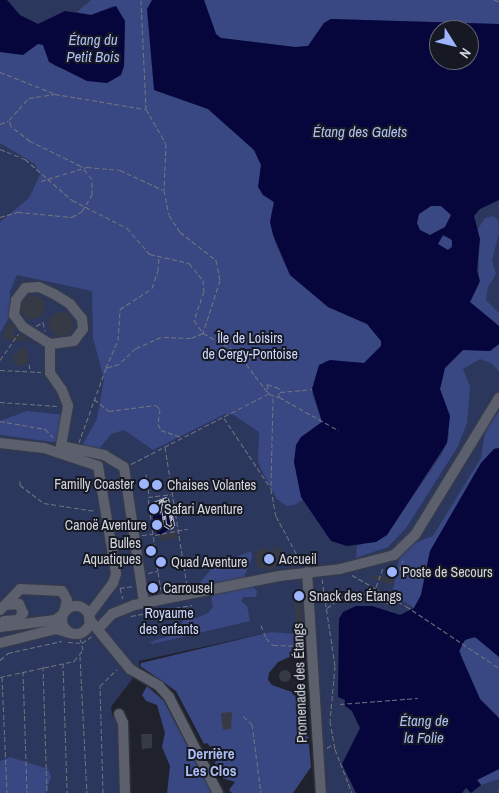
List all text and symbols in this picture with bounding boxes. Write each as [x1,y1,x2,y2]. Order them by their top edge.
north arrow [429,20,479,70]
water label: Étang du Petit Bois [66,30,120,65]
text: N [456,45,475,62]
water label: Étang des Galets [313,123,407,141]
park label: Île de Loisirs de Cergy-Pontoise [202,330,298,362]
place label: Familly Coaster [54,476,134,492]
place label: Chaises Volantes [167,477,256,493]
marker: Familly Coaster [138,478,150,490]
marker: Chaises Volantes [151,479,163,491]
place label: Safari Aventure [164,501,244,517]
marker: Safari Aventure [148,503,160,515]
place label: Canoë Aventure [64,517,147,533]
marker: Canoë Aventure [151,519,163,531]
place label: Bulles Aquatiques [83,535,141,568]
marker: Bulles Aquatiques [145,545,157,557]
place label: Accueil [279,551,317,567]
marker: Accueil [263,553,275,565]
place label: Quad Aventure [171,554,248,570]
marker: Quad Aventure [155,556,167,568]
place label: Poste de Secours [402,564,493,580]
marker: Poste de Secours [386,566,398,578]
place label: Carrousel [163,580,213,596]
marker: Carrousel [147,582,159,594]
place label: Snack des Étangs [309,588,402,604]
marker: Snack des Étangs [293,590,305,602]
park label: Royaume des enfants [139,605,199,638]
street label: Promenade des Étangs [290,623,310,743]
water label: Étang de la Folie [399,711,449,746]
district label: Derrière Les Clos [185,744,237,779]

